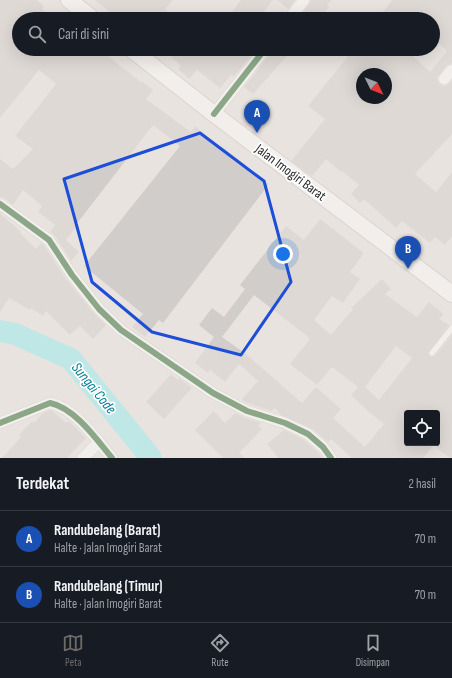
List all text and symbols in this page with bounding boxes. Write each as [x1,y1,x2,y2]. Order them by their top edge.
search box [12,12,440,56]
icon: search [26,23,48,45]
text: Cari di sini [58,25,109,44]
north arrow [356,68,392,104]
pin: A [244,100,270,133]
street label: Jalan Imogiri Barat [251,140,329,205]
pin: B [395,236,421,269]
your location [273,244,293,264]
water label: Sungai Code [67,359,120,418]
map controls [404,410,440,446]
button: locate [404,410,440,446]
text: Terdekat [16,474,69,494]
text: 2 hasil [409,476,436,492]
text: Randubelang (Barat) [54,521,161,540]
text: A [26,531,32,547]
text: 70 m [415,531,436,547]
text: Halte · Jalan Imogiri Barat [54,540,162,556]
text: Randubelang (Timur) [54,577,163,596]
text: B [26,587,32,603]
text: 70 m [415,587,436,603]
text: Halte · Jalan Imogiri Barat [54,596,162,612]
tab: Peta [62,632,84,669]
tab: Rute [209,632,231,669]
tab: Disimpan [356,632,390,669]

